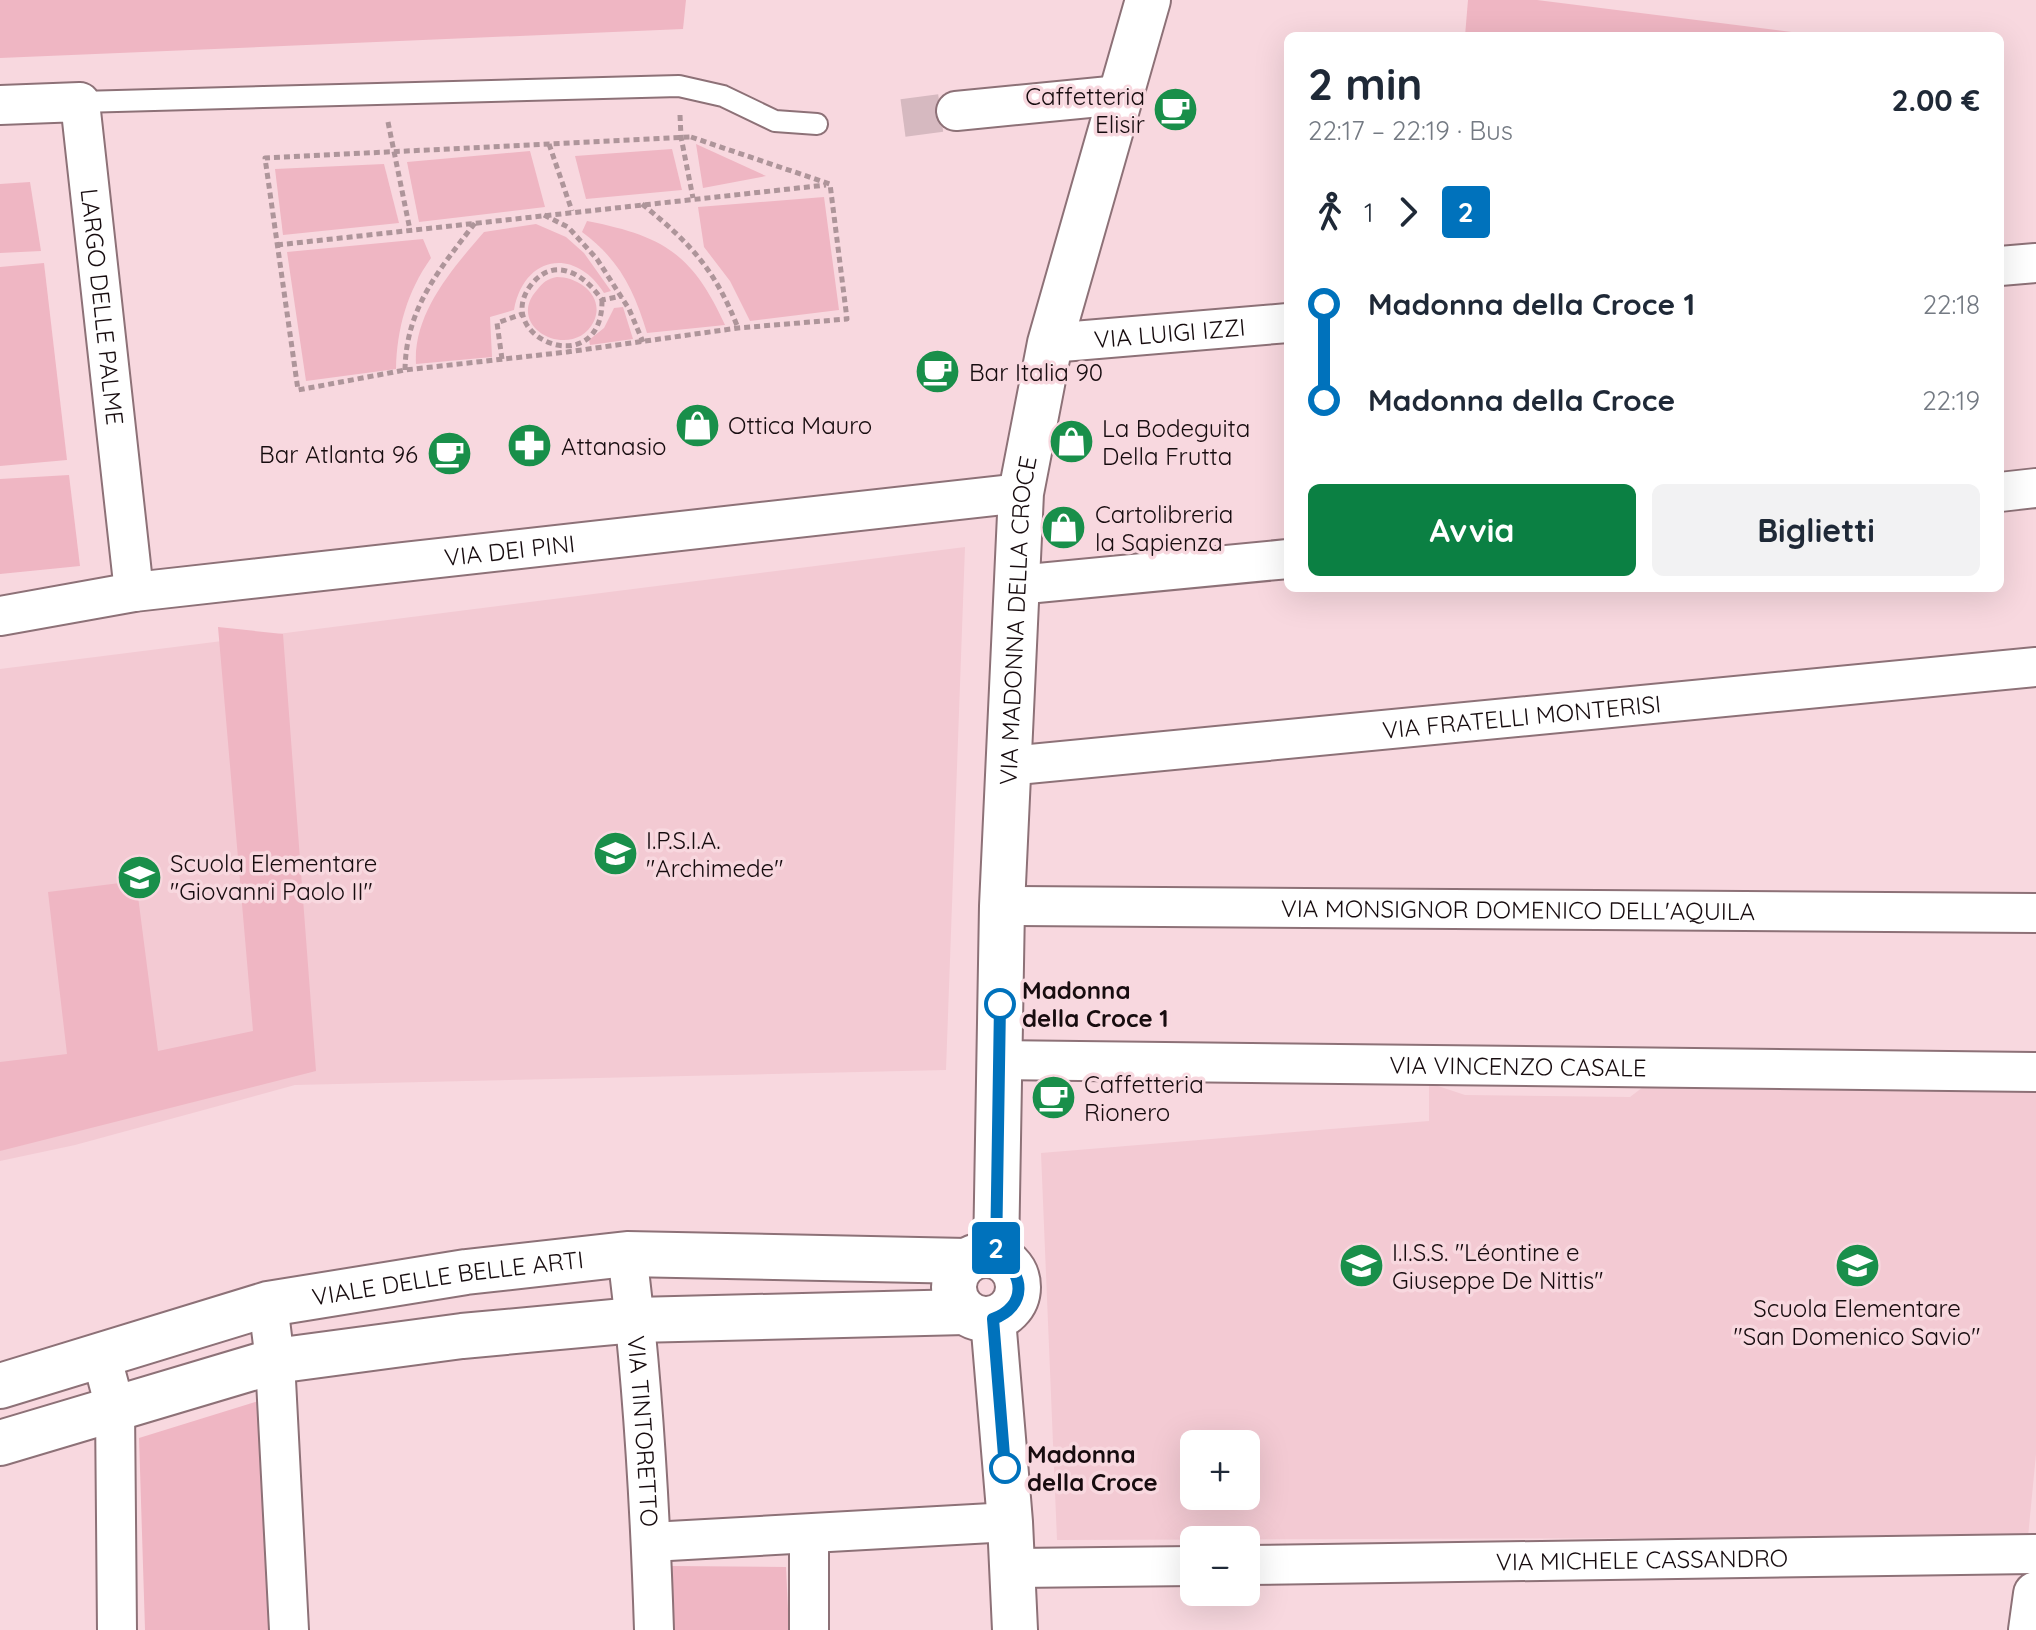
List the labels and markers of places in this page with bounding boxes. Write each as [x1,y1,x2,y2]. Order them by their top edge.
place label: Caffetteria Elisir [1025,81,1145,139]
cafe icon: Caffetteria Elisir [1152,86,1200,134]
cafe icon: Bar Italia 90 [914,348,962,396]
place label: Bar Italia 90 [969,357,1103,387]
shop icon: Ottica Mauro [673,401,721,449]
place label: Ottica Mauro [728,410,872,440]
place label: La Bodeguita Della Frutta [1102,413,1250,471]
shop icon: La Bodeguita Della Frutta [1047,418,1095,466]
pharmacy icon: Attanasio [506,422,554,470]
cafe icon: Bar Atlanta 96 [425,430,473,478]
place label: Attanasio [561,431,667,461]
place label: Bar Atlanta 96 [259,439,418,469]
place label: Cartolibreria la Sapienza [1095,499,1233,557]
shop icon: Cartolibreria la Sapienza [1040,504,1088,552]
place label: I.P.S.I.A. "Archimede" [646,825,783,883]
school or university icon: I.P.S.I.A. "Archimede" [591,830,639,878]
place label: Scuola Elementare "Giovanni Paolo II" [170,848,377,906]
school or university icon: Scuola Elementare "Giovanni Paolo II" [115,853,163,901]
place label: Madonna della Croce 1 [1022,975,1169,1033]
marker: Madonna della Croce 1 [985,989,1015,1019]
place label: Caffetteria Rionero [1084,1069,1204,1127]
cafe icon: Caffetteria Rionero [1029,1074,1077,1122]
place label: I.I.S.S. "Léontine e Giuseppe De Nittis" [1392,1237,1604,1295]
school or university icon: I.I.S.S. "Léontine e Giuseppe De Nittis" [1337,1242,1385,1290]
school or university icon: Scuola Elementare "San Domenico Savio" [1833,1242,1881,1290]
place label: Scuola Elementare "San Domenico Savio" [1734,1293,1980,1351]
place label: Madonna della Croce [1027,1439,1158,1497]
marker: Madonna della Croce [990,1453,1020,1483]

